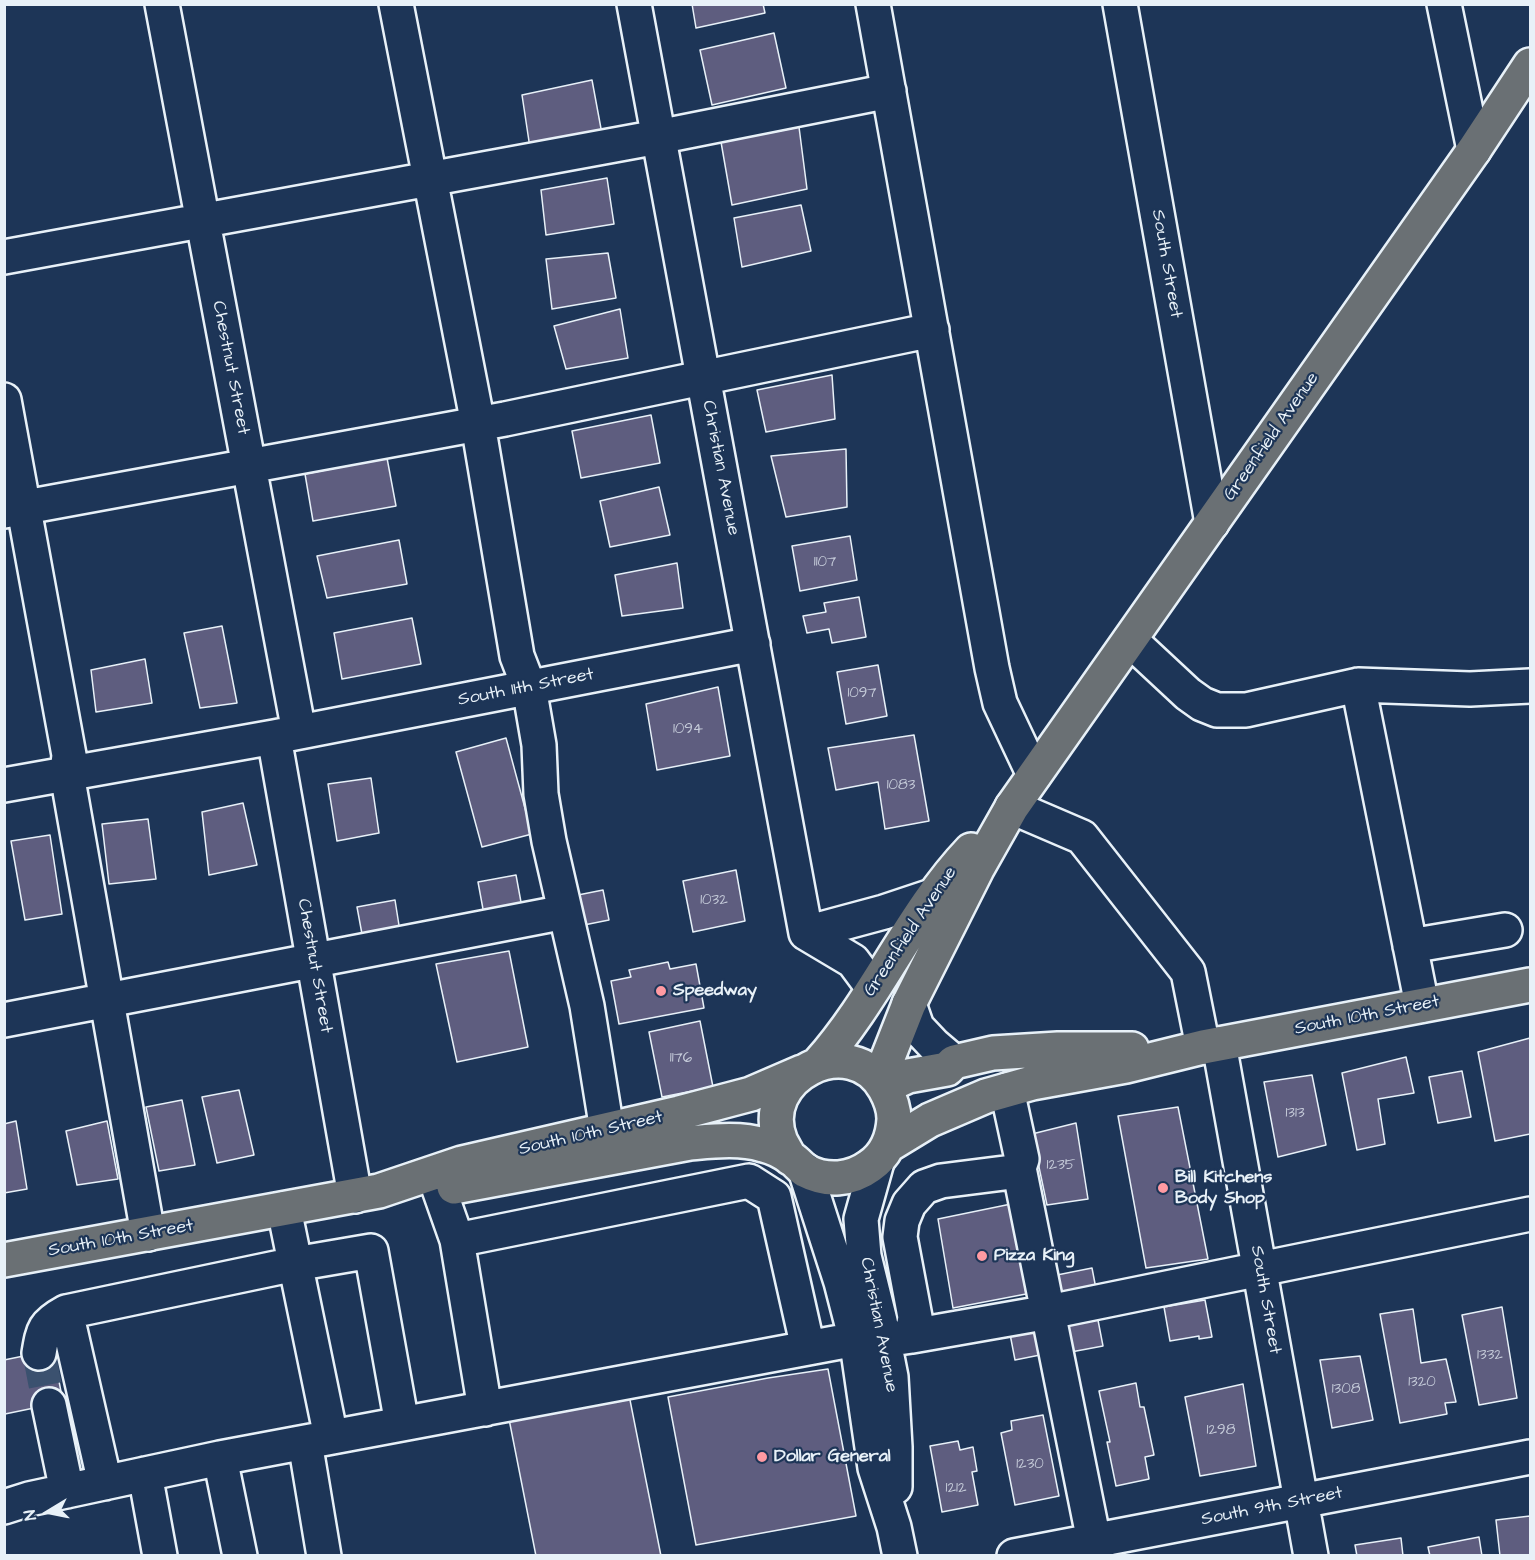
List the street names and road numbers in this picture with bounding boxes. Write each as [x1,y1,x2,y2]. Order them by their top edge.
street label: South Street [1146,208,1186,320]
street label: Chestnut Street [206,299,254,437]
street label: Greenfield Avenue [1220,369,1324,505]
street label: Christian Avenue [696,399,744,537]
street label: South 11th Street [456,664,596,712]
street label: Greenfield Avenue [860,863,962,1001]
street label: Chestnut Street [292,897,336,1035]
street label: South 10th Street [1293,991,1441,1041]
street label: South 10th Street [517,1107,665,1161]
street label: South 10th Street [47,1216,195,1262]
street label: South Street [1245,1244,1285,1356]
street label: Christian Avenue [854,1256,902,1394]
street label: South 9th Street [1200,1483,1344,1531]

